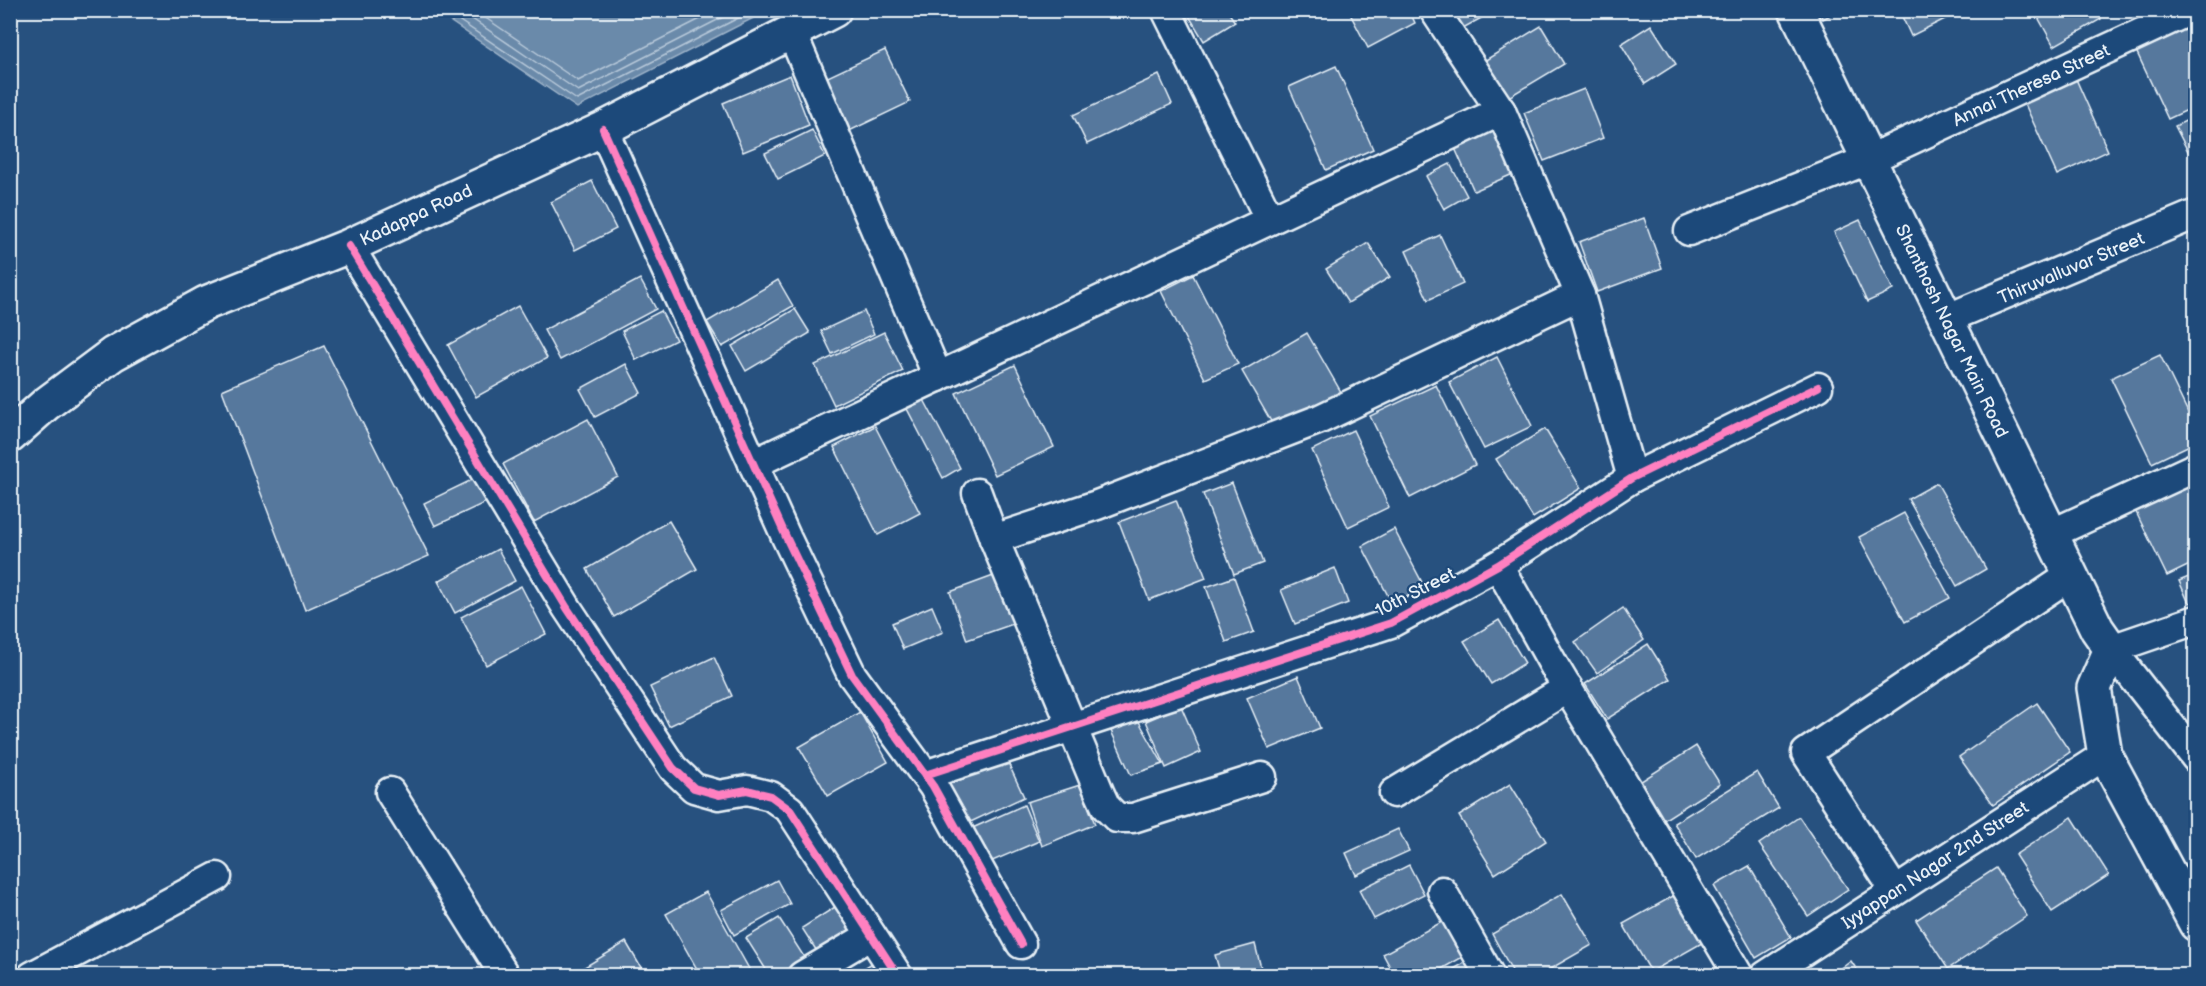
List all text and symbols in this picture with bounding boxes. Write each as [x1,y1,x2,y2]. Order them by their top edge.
street label: Annai Theresa Street [1949,40,2113,131]
street label: Kadappa Road [357,180,476,251]
street label: Shanthosh Nagar Main Road [1891,221,2012,441]
street label: Thiruvalluvar Street [1995,228,2148,309]
street label: 10th Street [1372,563,1459,622]
street label: Iyyappan Nagar 2nd Street [1838,797,2033,934]

